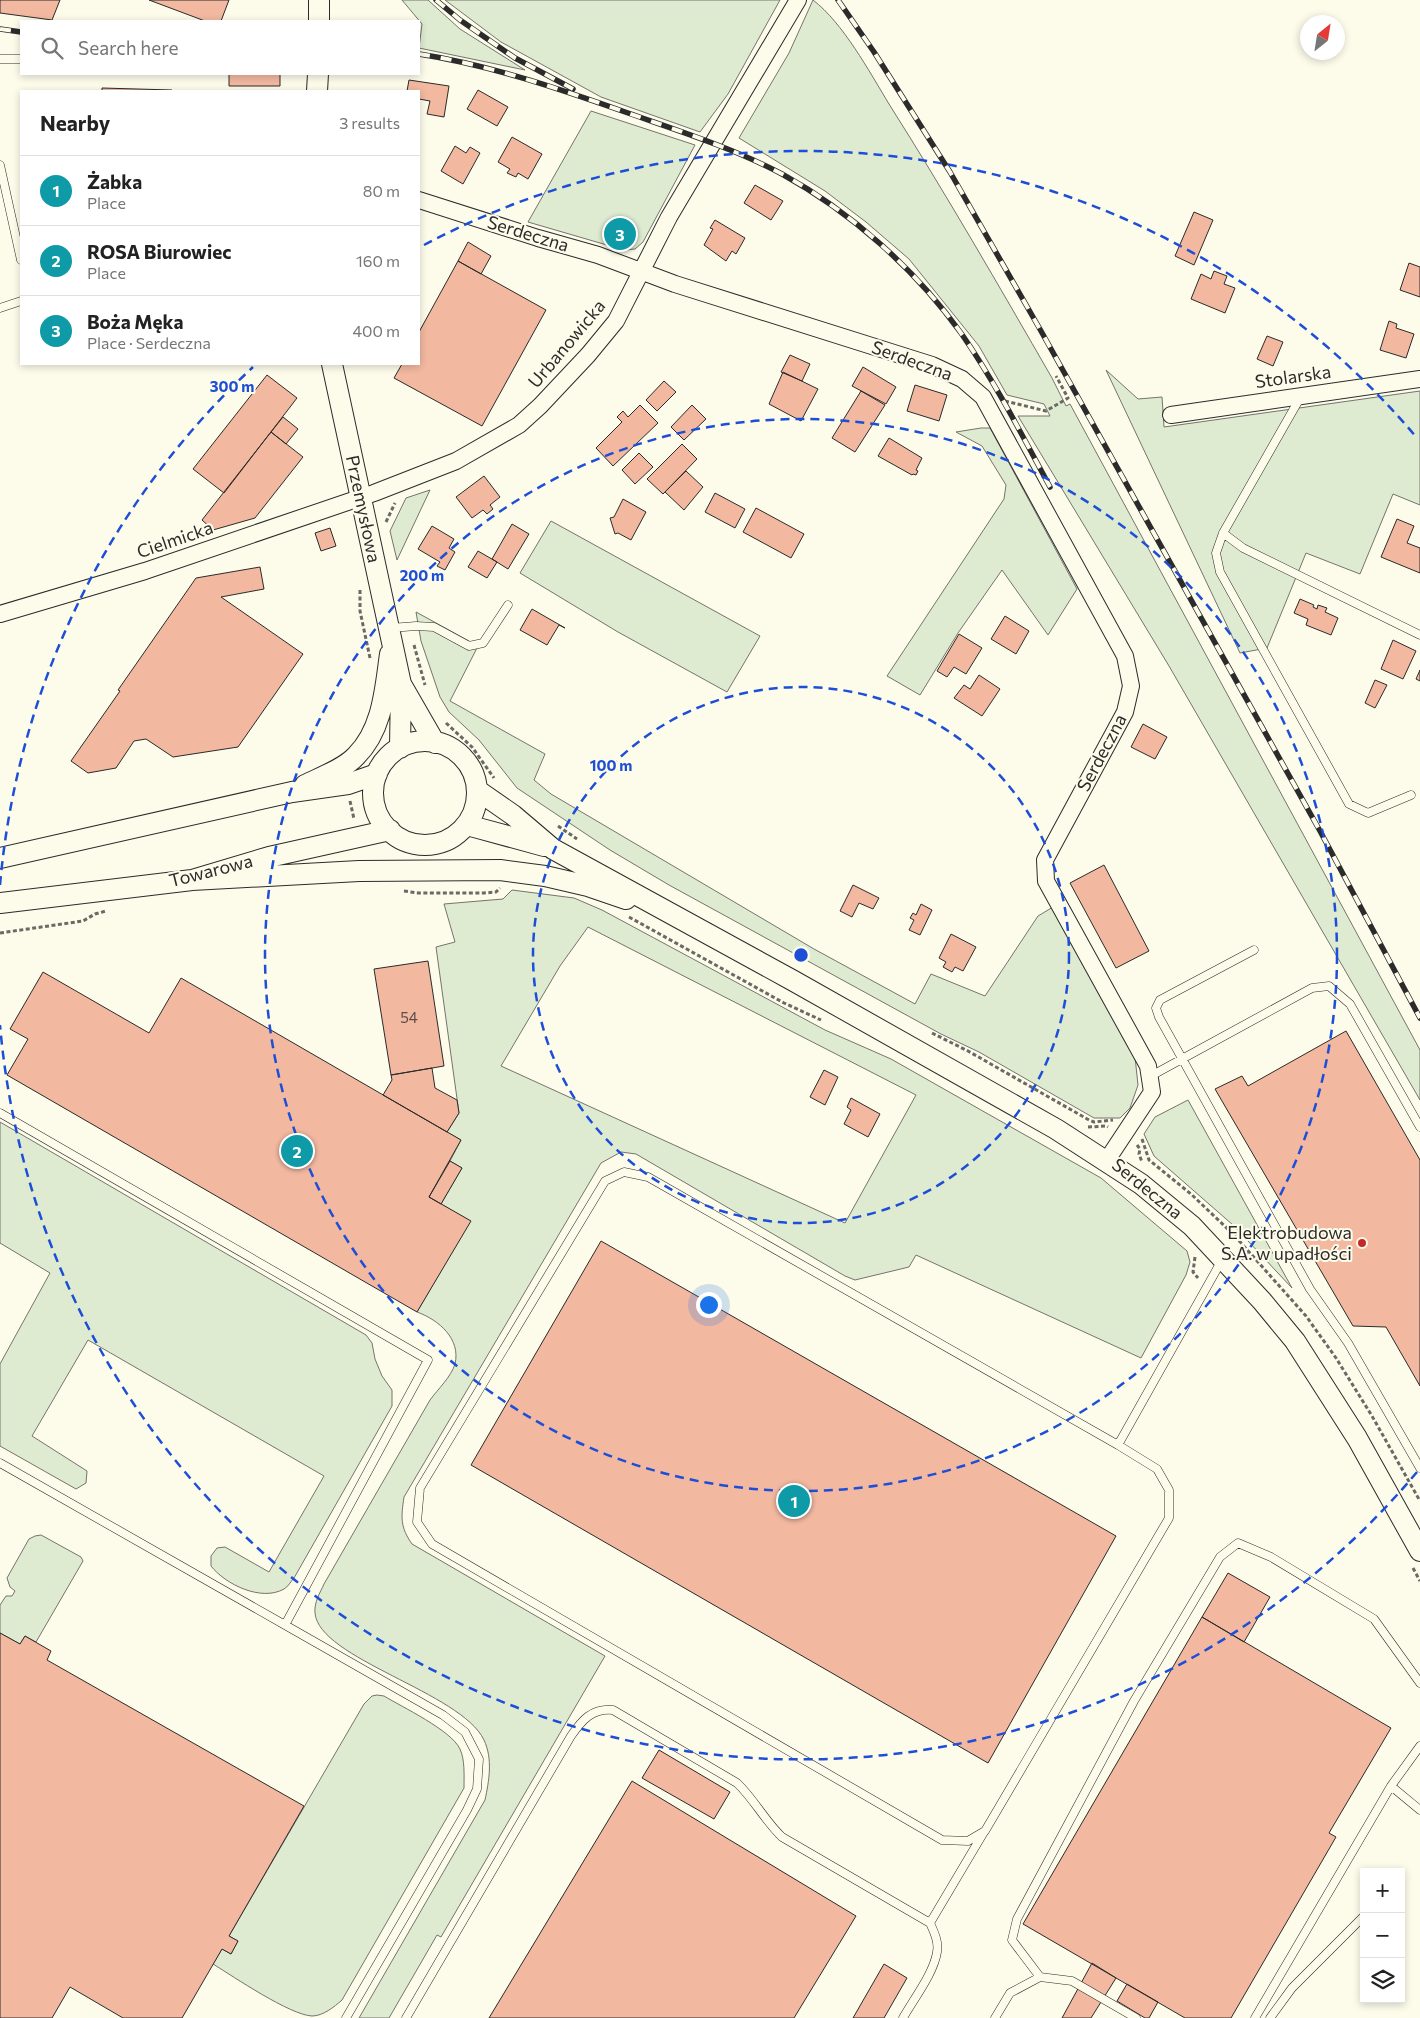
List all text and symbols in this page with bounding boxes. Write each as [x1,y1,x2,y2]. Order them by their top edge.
north arrow [1300,15,1345,60]
search box [20,20,420,75]
icon: search [38,34,66,62]
text: Search here [78,36,178,59]
text: Nearby [40,110,110,135]
text: 3 results [339,113,400,132]
text: Żabka [87,170,142,193]
text: 1 [52,181,60,200]
text: 80 m [363,181,400,200]
text: Place [87,193,126,212]
street label: Serdeczna [485,210,572,256]
pin: 3 [604,215,636,253]
text: ROSA Biurowiec [87,240,231,263]
text: 2 [51,251,61,270]
text: 160 m [356,251,400,270]
text: Place [87,263,126,282]
street label: Urbanowicka [523,295,609,392]
text: Boża Męka [87,310,183,333]
text: 3 [51,321,61,340]
text: 400 m [352,321,400,340]
text: Place · Serdeczna [87,333,211,352]
street label: Serdeczna [869,335,956,385]
street label: Stolarska [1253,360,1332,392]
text: 300 m [210,377,254,395]
street label: Przemysłowa [342,453,386,565]
street label: Cielmicka [134,516,216,562]
text: 200 m [400,566,444,584]
street label: Serdeczna [1072,710,1131,795]
text: 100 m [590,756,632,774]
street label: Towarowa [167,849,255,891]
centre of rings [792,946,810,964]
house number: 54 [400,1008,418,1026]
pin: 2 [281,1132,313,1170]
street label: Serdeczna [1108,1153,1187,1223]
place label: Elektrobudowa S.A. w upadłości [1221,1221,1352,1264]
marker: Elektrobudowa S.A. w upadłości [1356,1237,1368,1249]
your location [696,1292,722,1318]
pin: 1 [778,1482,810,1520]
map controls [1360,1868,1405,2003]
button: + [1360,1868,1405,1913]
button: − [1360,1913,1405,1958]
button: layers [1360,1958,1405,2003]

